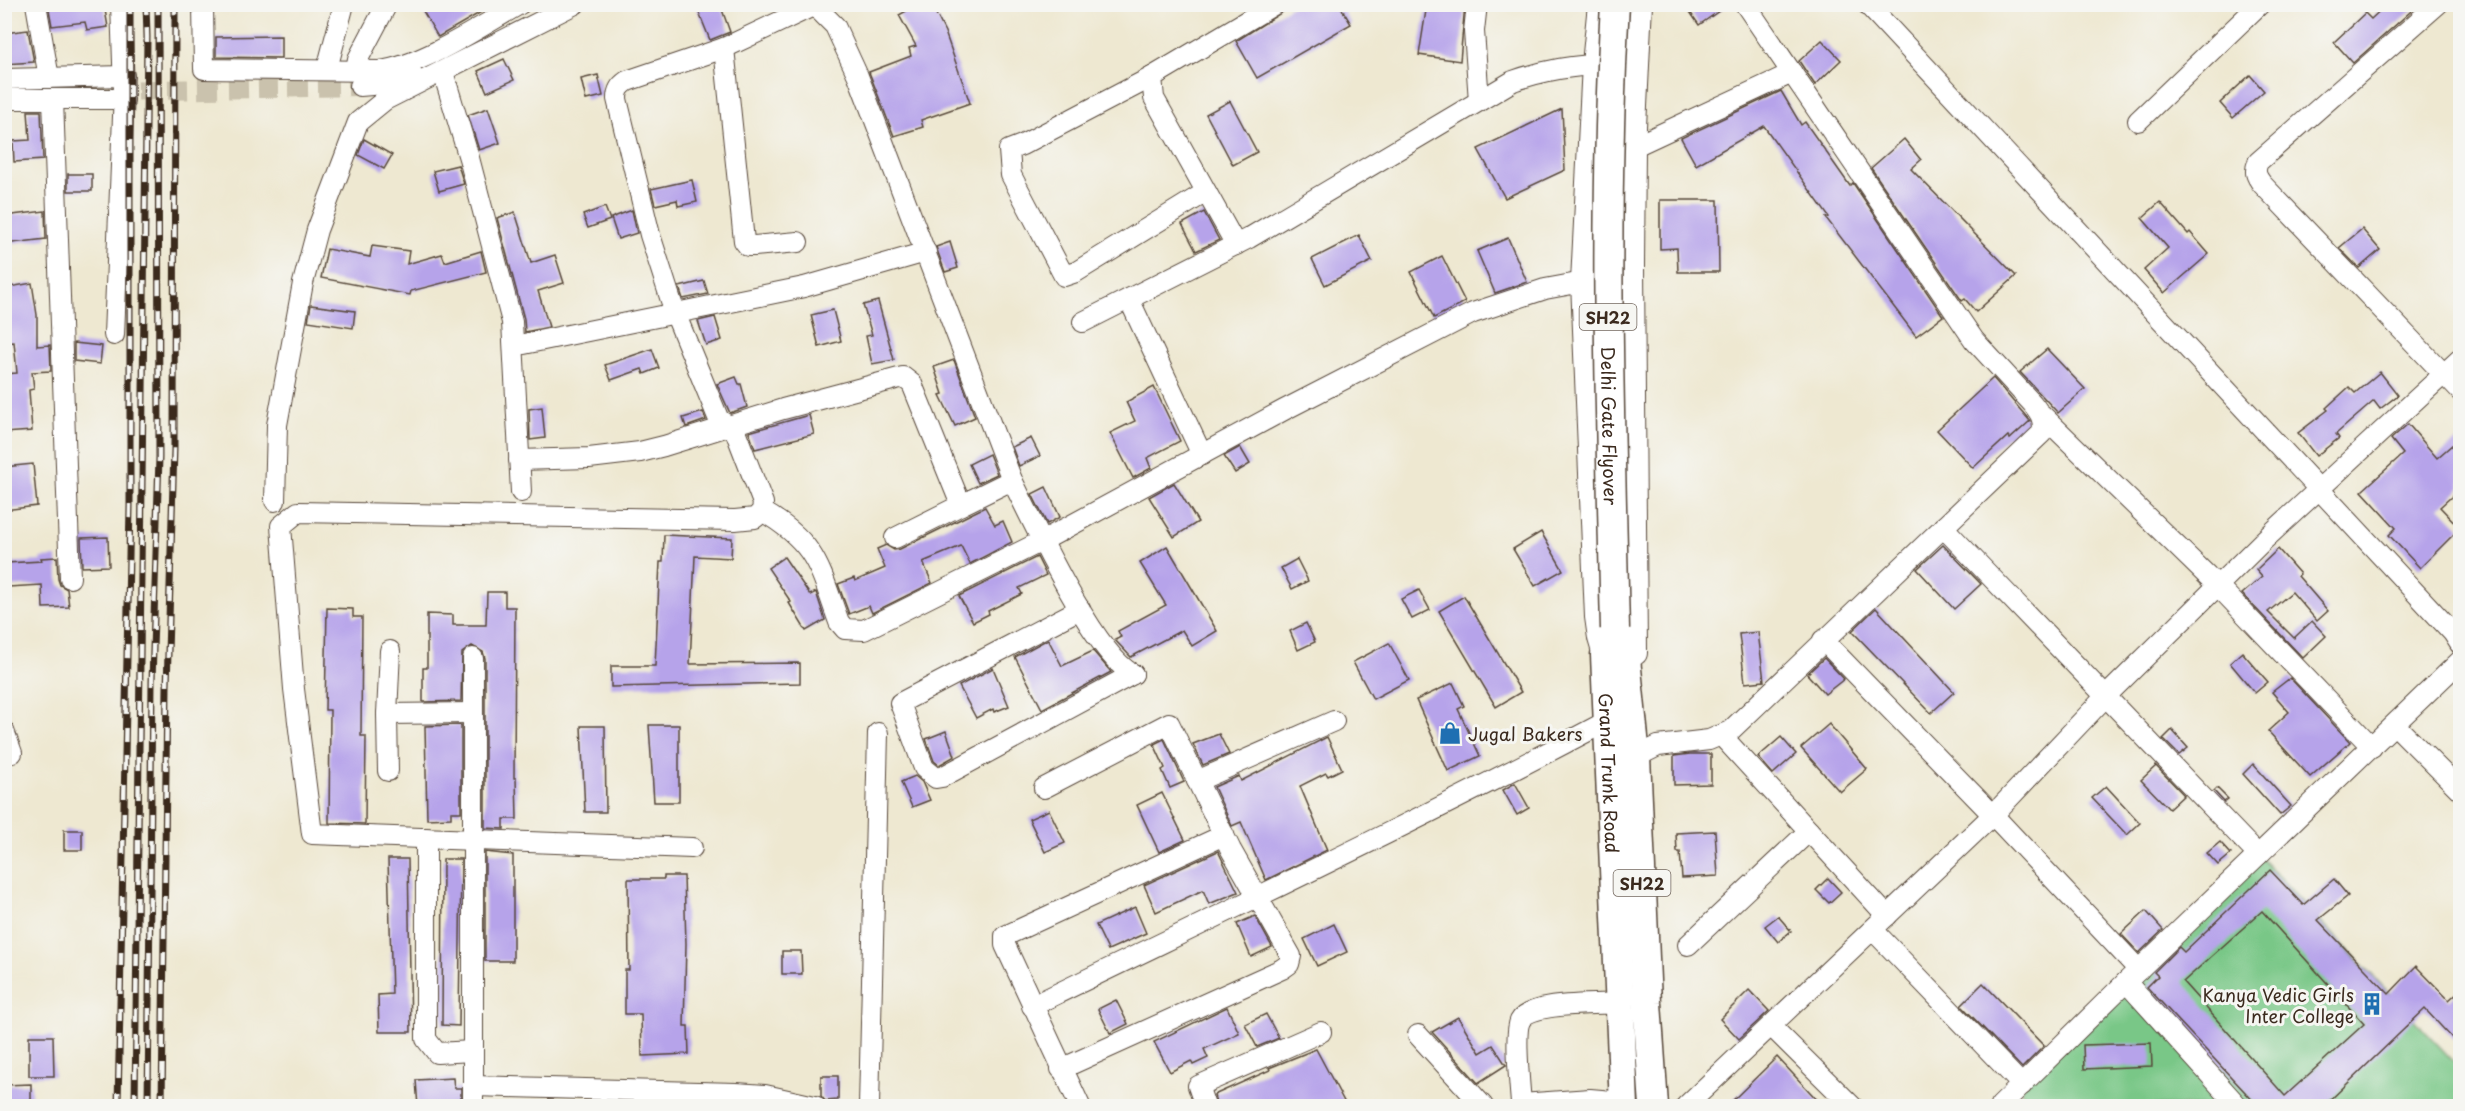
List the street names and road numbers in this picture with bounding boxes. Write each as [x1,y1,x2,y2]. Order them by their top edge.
road number: SH22 [1580,304,1636,330]
street label: Delhi Gate Flyover [1595,346,1625,506]
street label: Grand Trunk Road [1593,692,1627,854]
road number: SH22 [1614,870,1670,896]

